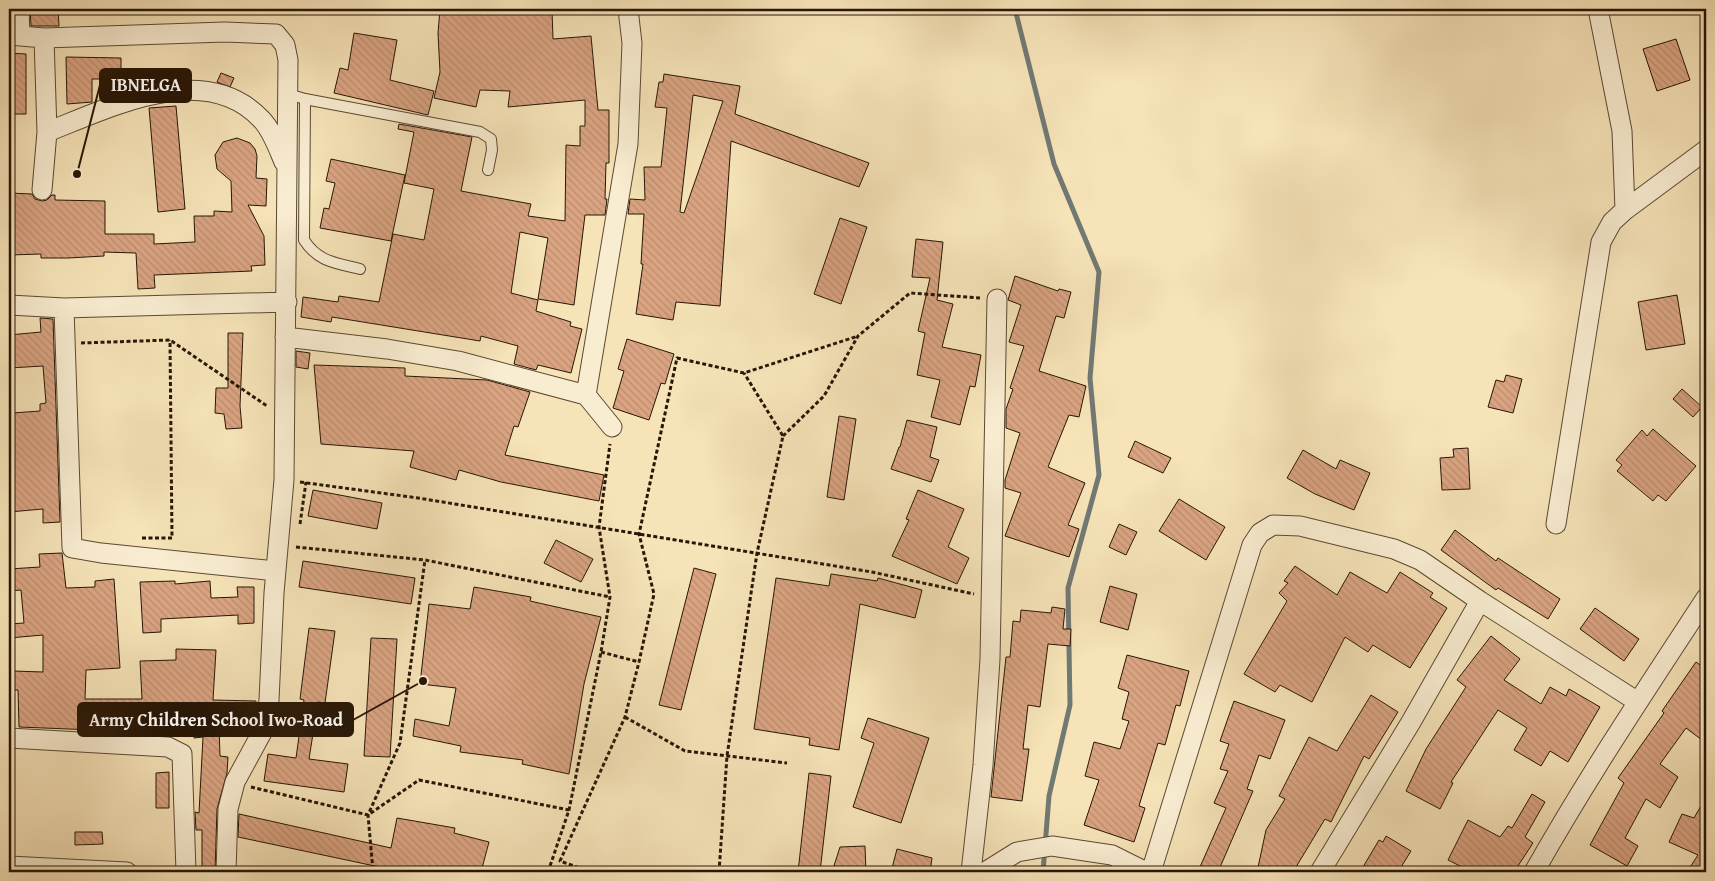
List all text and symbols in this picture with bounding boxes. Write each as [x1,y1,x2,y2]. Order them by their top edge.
callout: IBNELGA [100,69,191,102]
text: IBNELGA [111,71,182,98]
callout: Army Children School Iwo-Road [78,703,353,736]
text: Army Children School Iwo-Road [89,706,344,733]

